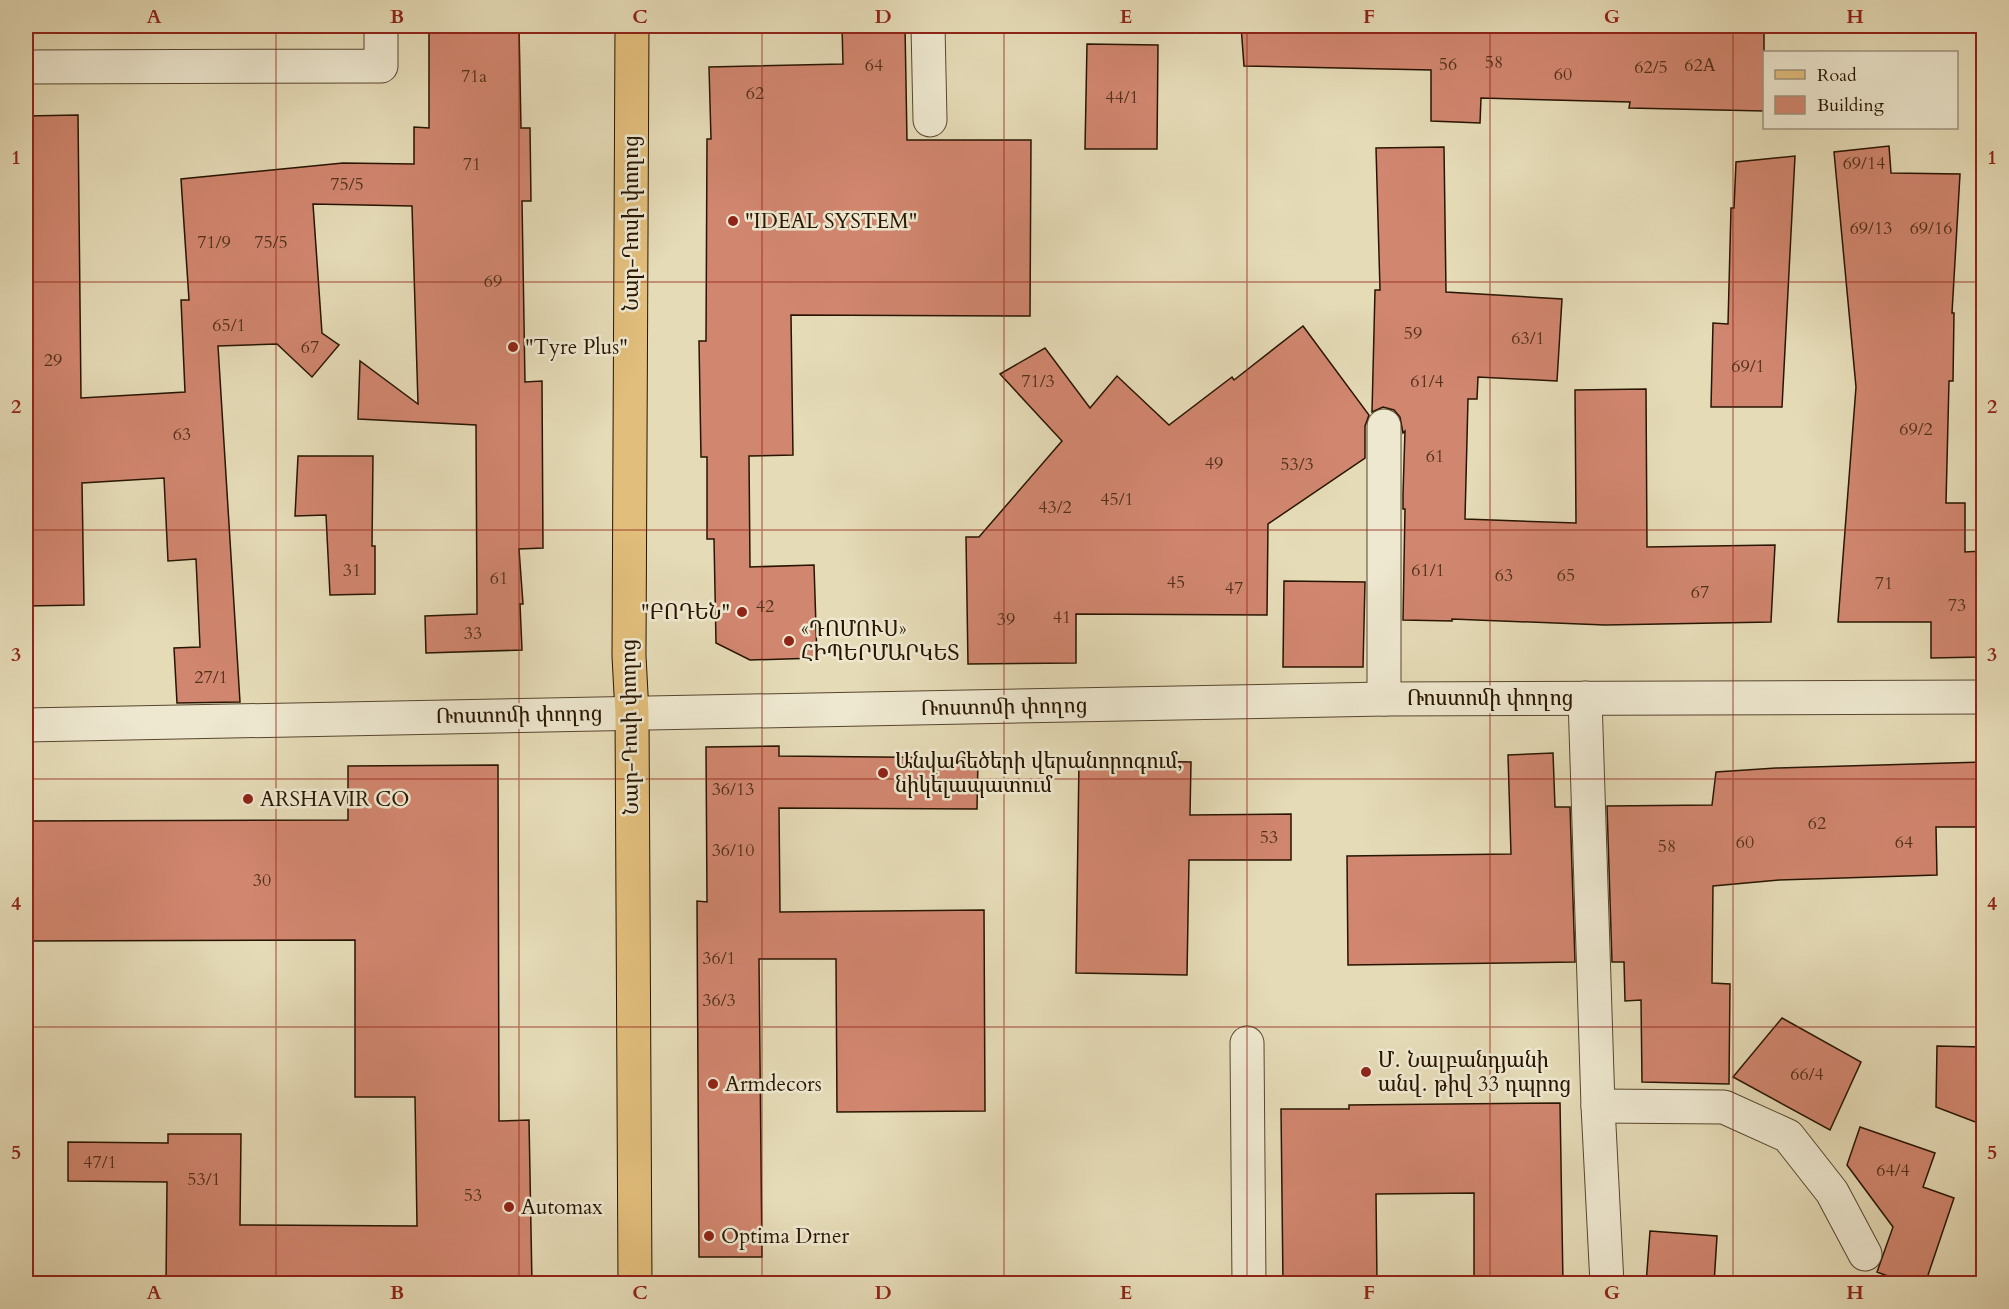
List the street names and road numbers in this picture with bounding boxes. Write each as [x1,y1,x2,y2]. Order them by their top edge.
street label: Նար-Դոսի փողոց [617,135,646,311]
street label: Նար-Դոսի փողոց [614,639,646,815]
street label: Ռոստոմի փողոց [1407,684,1573,713]
street label: Ռոստոմի փողոց [920,691,1088,723]
street label: Ռոստոմի փողոց [435,699,603,731]

